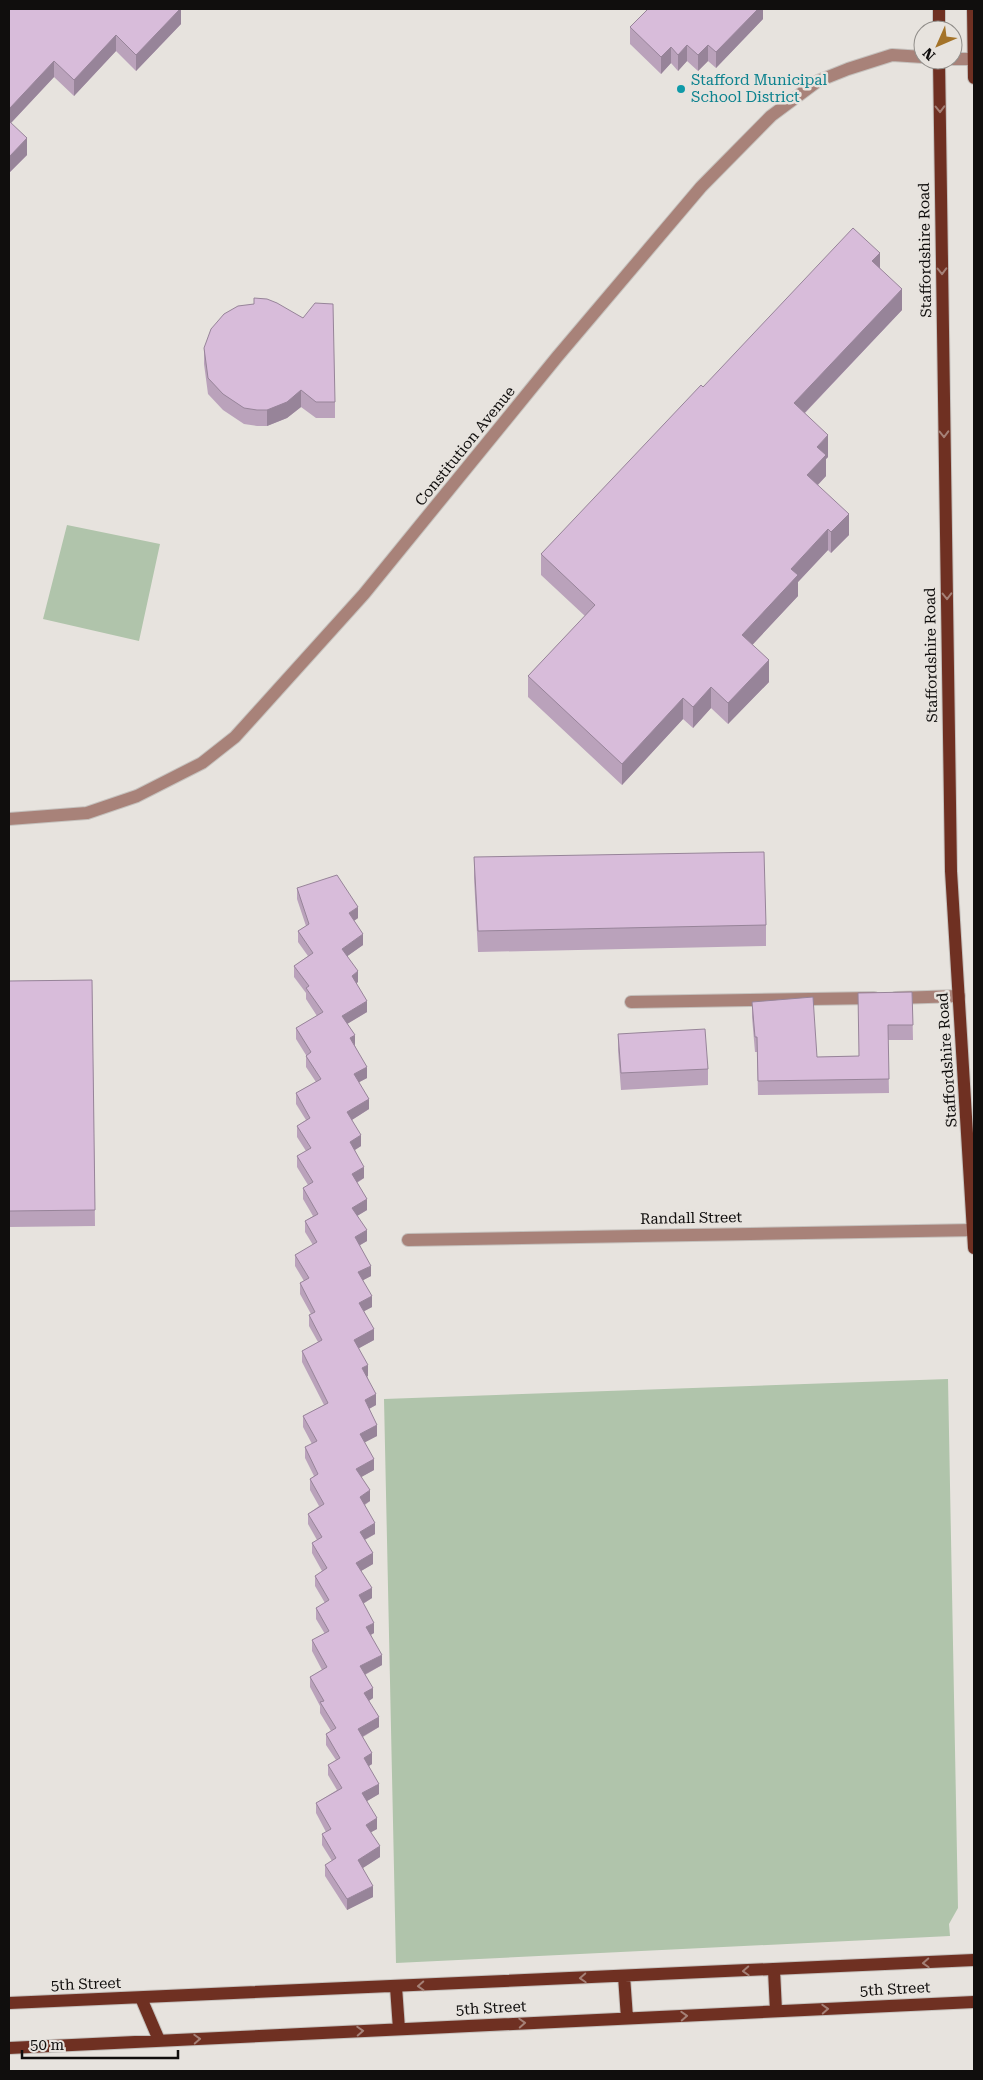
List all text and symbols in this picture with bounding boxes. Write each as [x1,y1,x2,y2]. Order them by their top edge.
north arrow [913,20,963,70]
text: N [919,45,938,64]
place label: Stafford Municipal School District [691,71,827,106]
marker: Stafford Municipal School District [675,83,687,95]
one-way arrow [935,105,945,113]
street label: Staffordshire Road [915,182,935,318]
one-way arrow [937,268,947,275]
street label: Constitution Avenue [411,382,519,510]
one-way arrow [938,430,949,438]
street label: Staffordshire Road [921,587,941,723]
one-way arrow [941,592,952,600]
street label: Staffordshire Road [933,992,961,1128]
street label: Randall Street [640,1208,743,1228]
one-way arrow [921,1957,929,1968]
one-way arrow [741,1966,749,1976]
one-way arrow [579,1973,587,1984]
street label: 5th Street [50,1974,122,1994]
street label: 5th Street [859,1978,931,2000]
one-way arrow [417,1980,425,1991]
street label: 5th Street [455,1997,527,2019]
one-way arrow [822,2004,829,2014]
one-way arrow [681,2010,689,2021]
one-way arrow [518,2018,526,2029]
one-way arrow [356,2025,364,2036]
scale bar [22,2028,179,2060]
one-way arrow [194,2033,202,2044]
text: 50 m [30,2036,65,2054]

